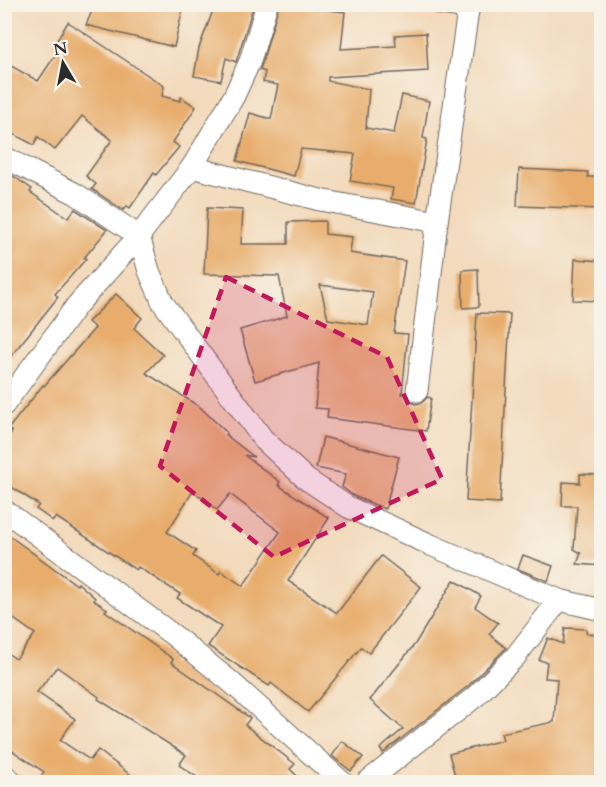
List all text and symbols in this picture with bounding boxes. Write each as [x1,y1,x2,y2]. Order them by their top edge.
north arrow [33,33,93,93]
text: N [52,37,69,61]

